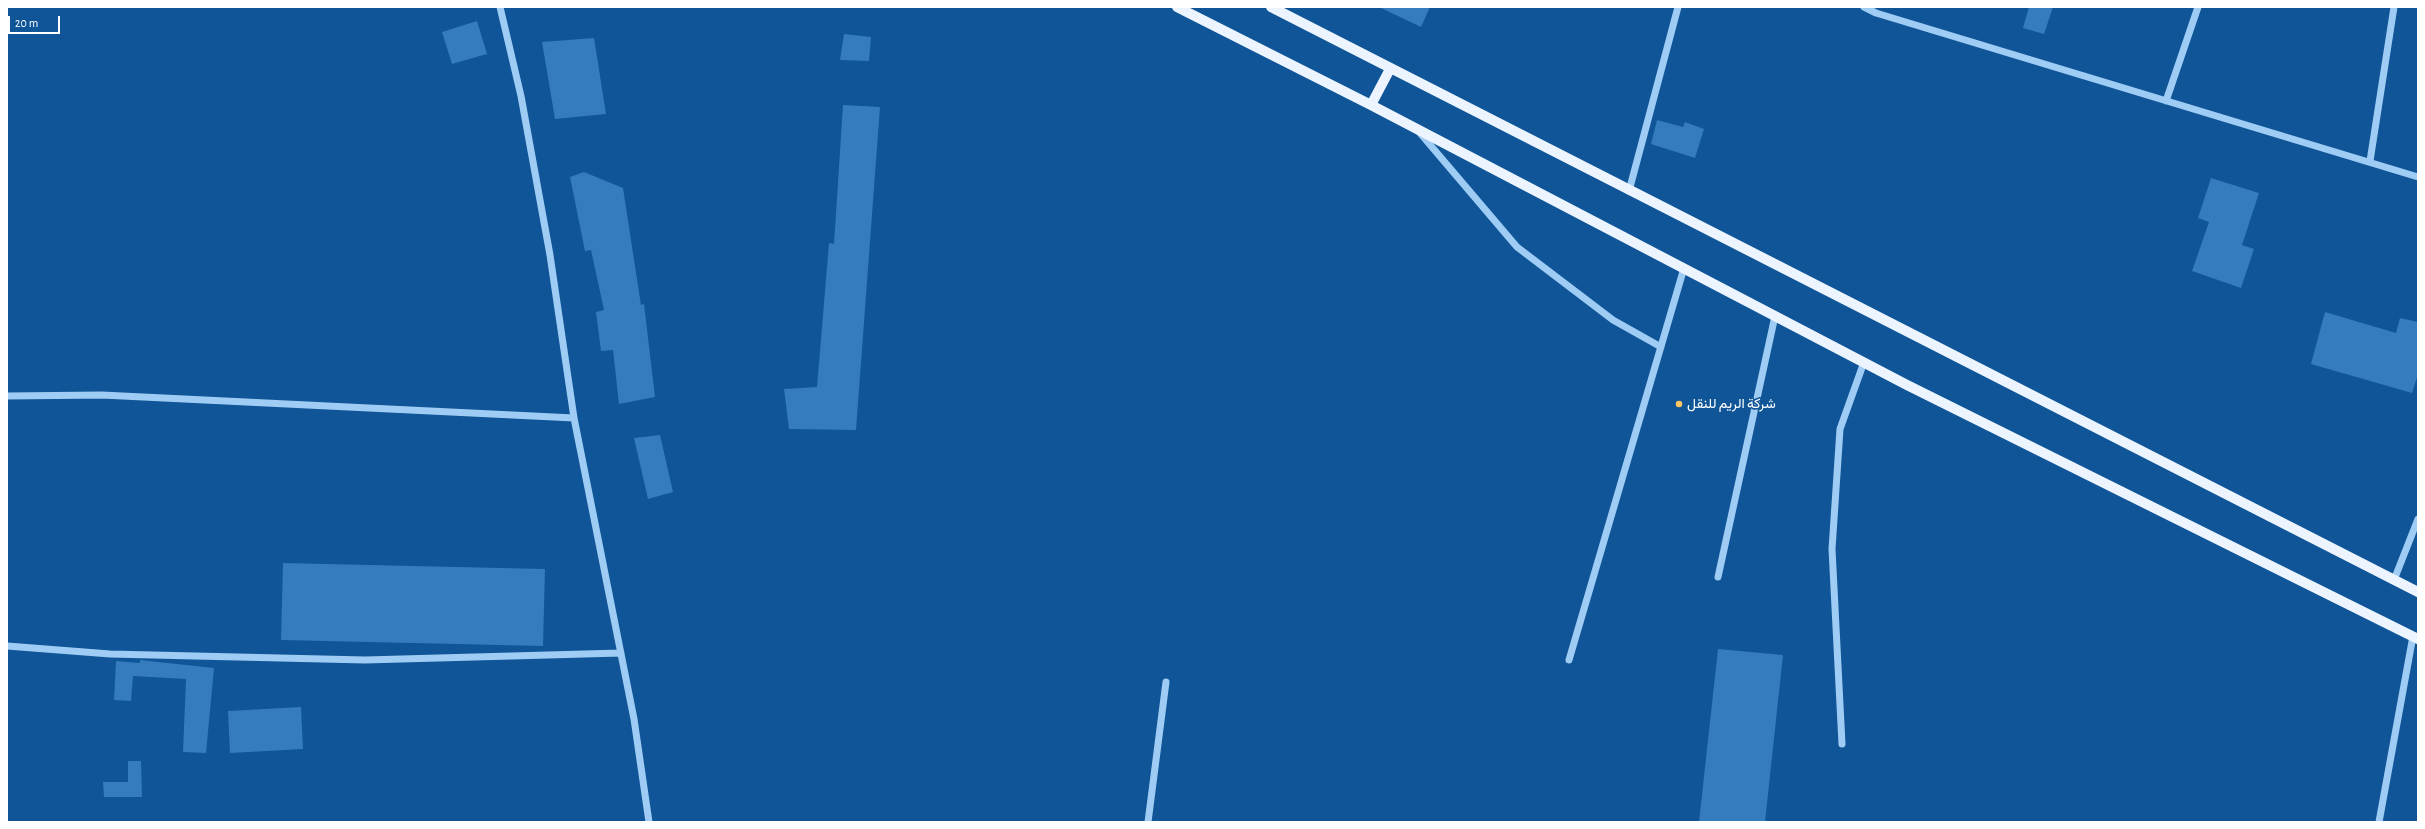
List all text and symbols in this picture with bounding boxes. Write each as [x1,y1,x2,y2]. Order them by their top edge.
scale bar [10,8,62,34]
text: 20 m [15,17,38,29]
place label: شركة الريم للنقل [1687,396,1776,412]
marker: شركة الريم للنقل [1674,399,1684,409]

